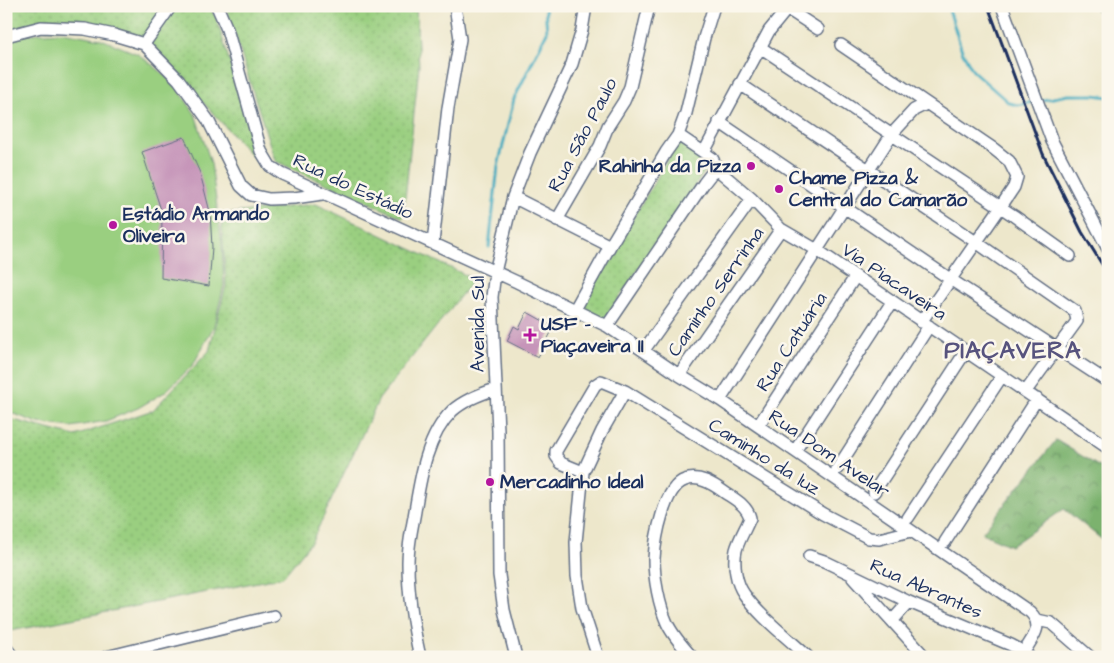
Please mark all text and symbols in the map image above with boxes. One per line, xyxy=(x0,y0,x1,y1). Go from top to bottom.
street label: Rua São Paulo xyxy=(542,73,625,197)
street label: Rua do Estádio xyxy=(288,147,418,227)
place label: Rahinha da Pizza xyxy=(599,153,741,180)
marker: Rahinha da Pizza xyxy=(745,160,757,172)
place label: Chame Pizza & Central do Camarão xyxy=(789,165,967,214)
marker: Chame Pizza & Central do Camarão xyxy=(773,183,785,195)
place label: Estádio Armando Oliveira xyxy=(123,201,269,250)
marker: Estádio Armando Oliveira xyxy=(107,219,119,231)
street label: Caminho Serrinha xyxy=(661,221,771,362)
street label: Via Piacaveira xyxy=(836,237,952,327)
street label: Avenida Sul xyxy=(465,276,492,372)
street label: Rua Catuária xyxy=(750,287,834,397)
place label: USF - Piaçaveira II xyxy=(541,311,644,360)
marker: USF - Piaçaveira II xyxy=(523,328,537,342)
district label: PIAÇAVERA xyxy=(944,334,1082,368)
street label: Rua Dom Avelar xyxy=(763,403,896,505)
street label: Caminho da luz xyxy=(703,412,826,502)
place label: Mercadinho Ideal xyxy=(500,469,644,496)
marker: Mercadinho Ideal xyxy=(484,476,496,488)
street label: Rua Abrantes xyxy=(865,552,987,626)

